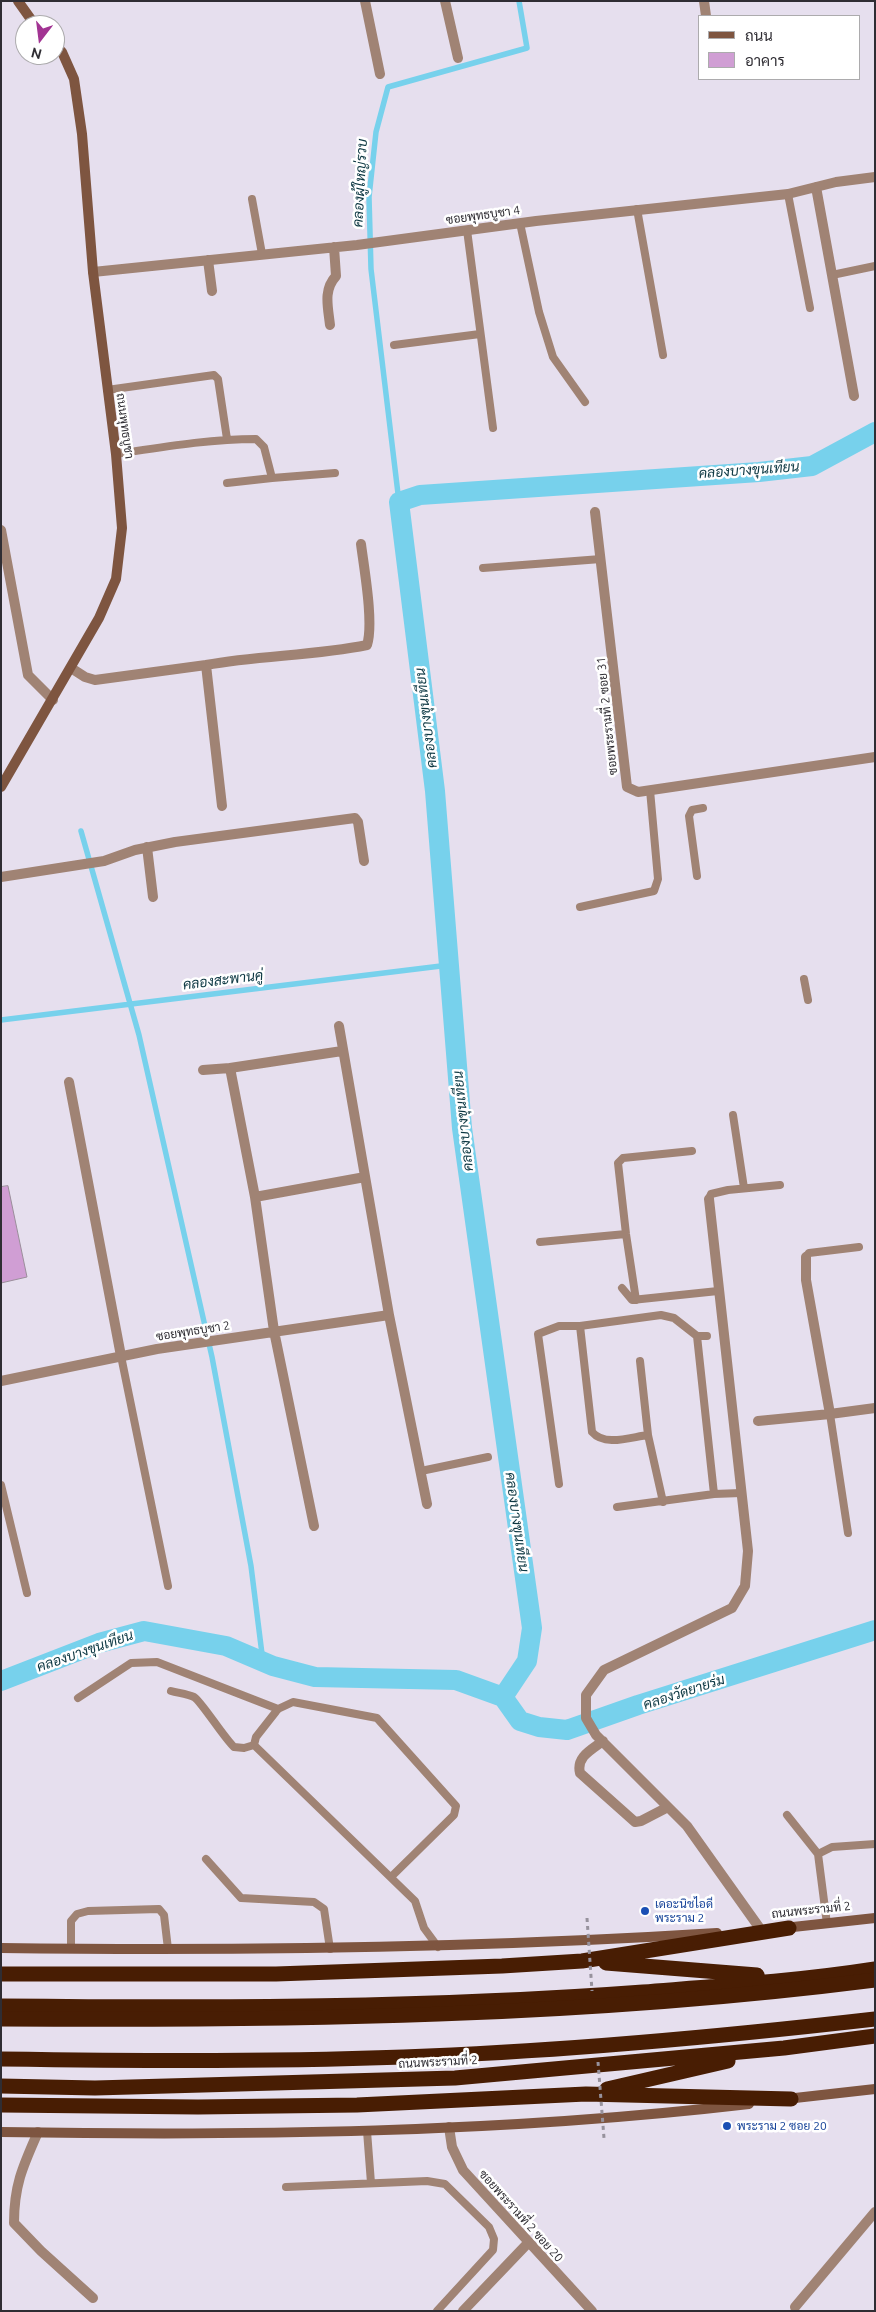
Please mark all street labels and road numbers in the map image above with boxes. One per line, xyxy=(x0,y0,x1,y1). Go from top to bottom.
street label: ซอยพุทธบูชา 4 xyxy=(445,203,521,227)
street label: ถนนพุทธบูชา xyxy=(113,392,137,460)
street label: ซอยพระรามที่ 2 ซอย 31 xyxy=(594,656,620,776)
street label: ซอยพุทธบูชา 2 xyxy=(155,1318,231,1344)
street label: ถนนพระรามที่ 2 xyxy=(771,1899,851,1921)
street label: ถนนพระรามที่ 2 xyxy=(398,2053,478,2071)
street label: ซอยพระรามที่ 2 ซอย 20 xyxy=(476,2167,566,2265)

